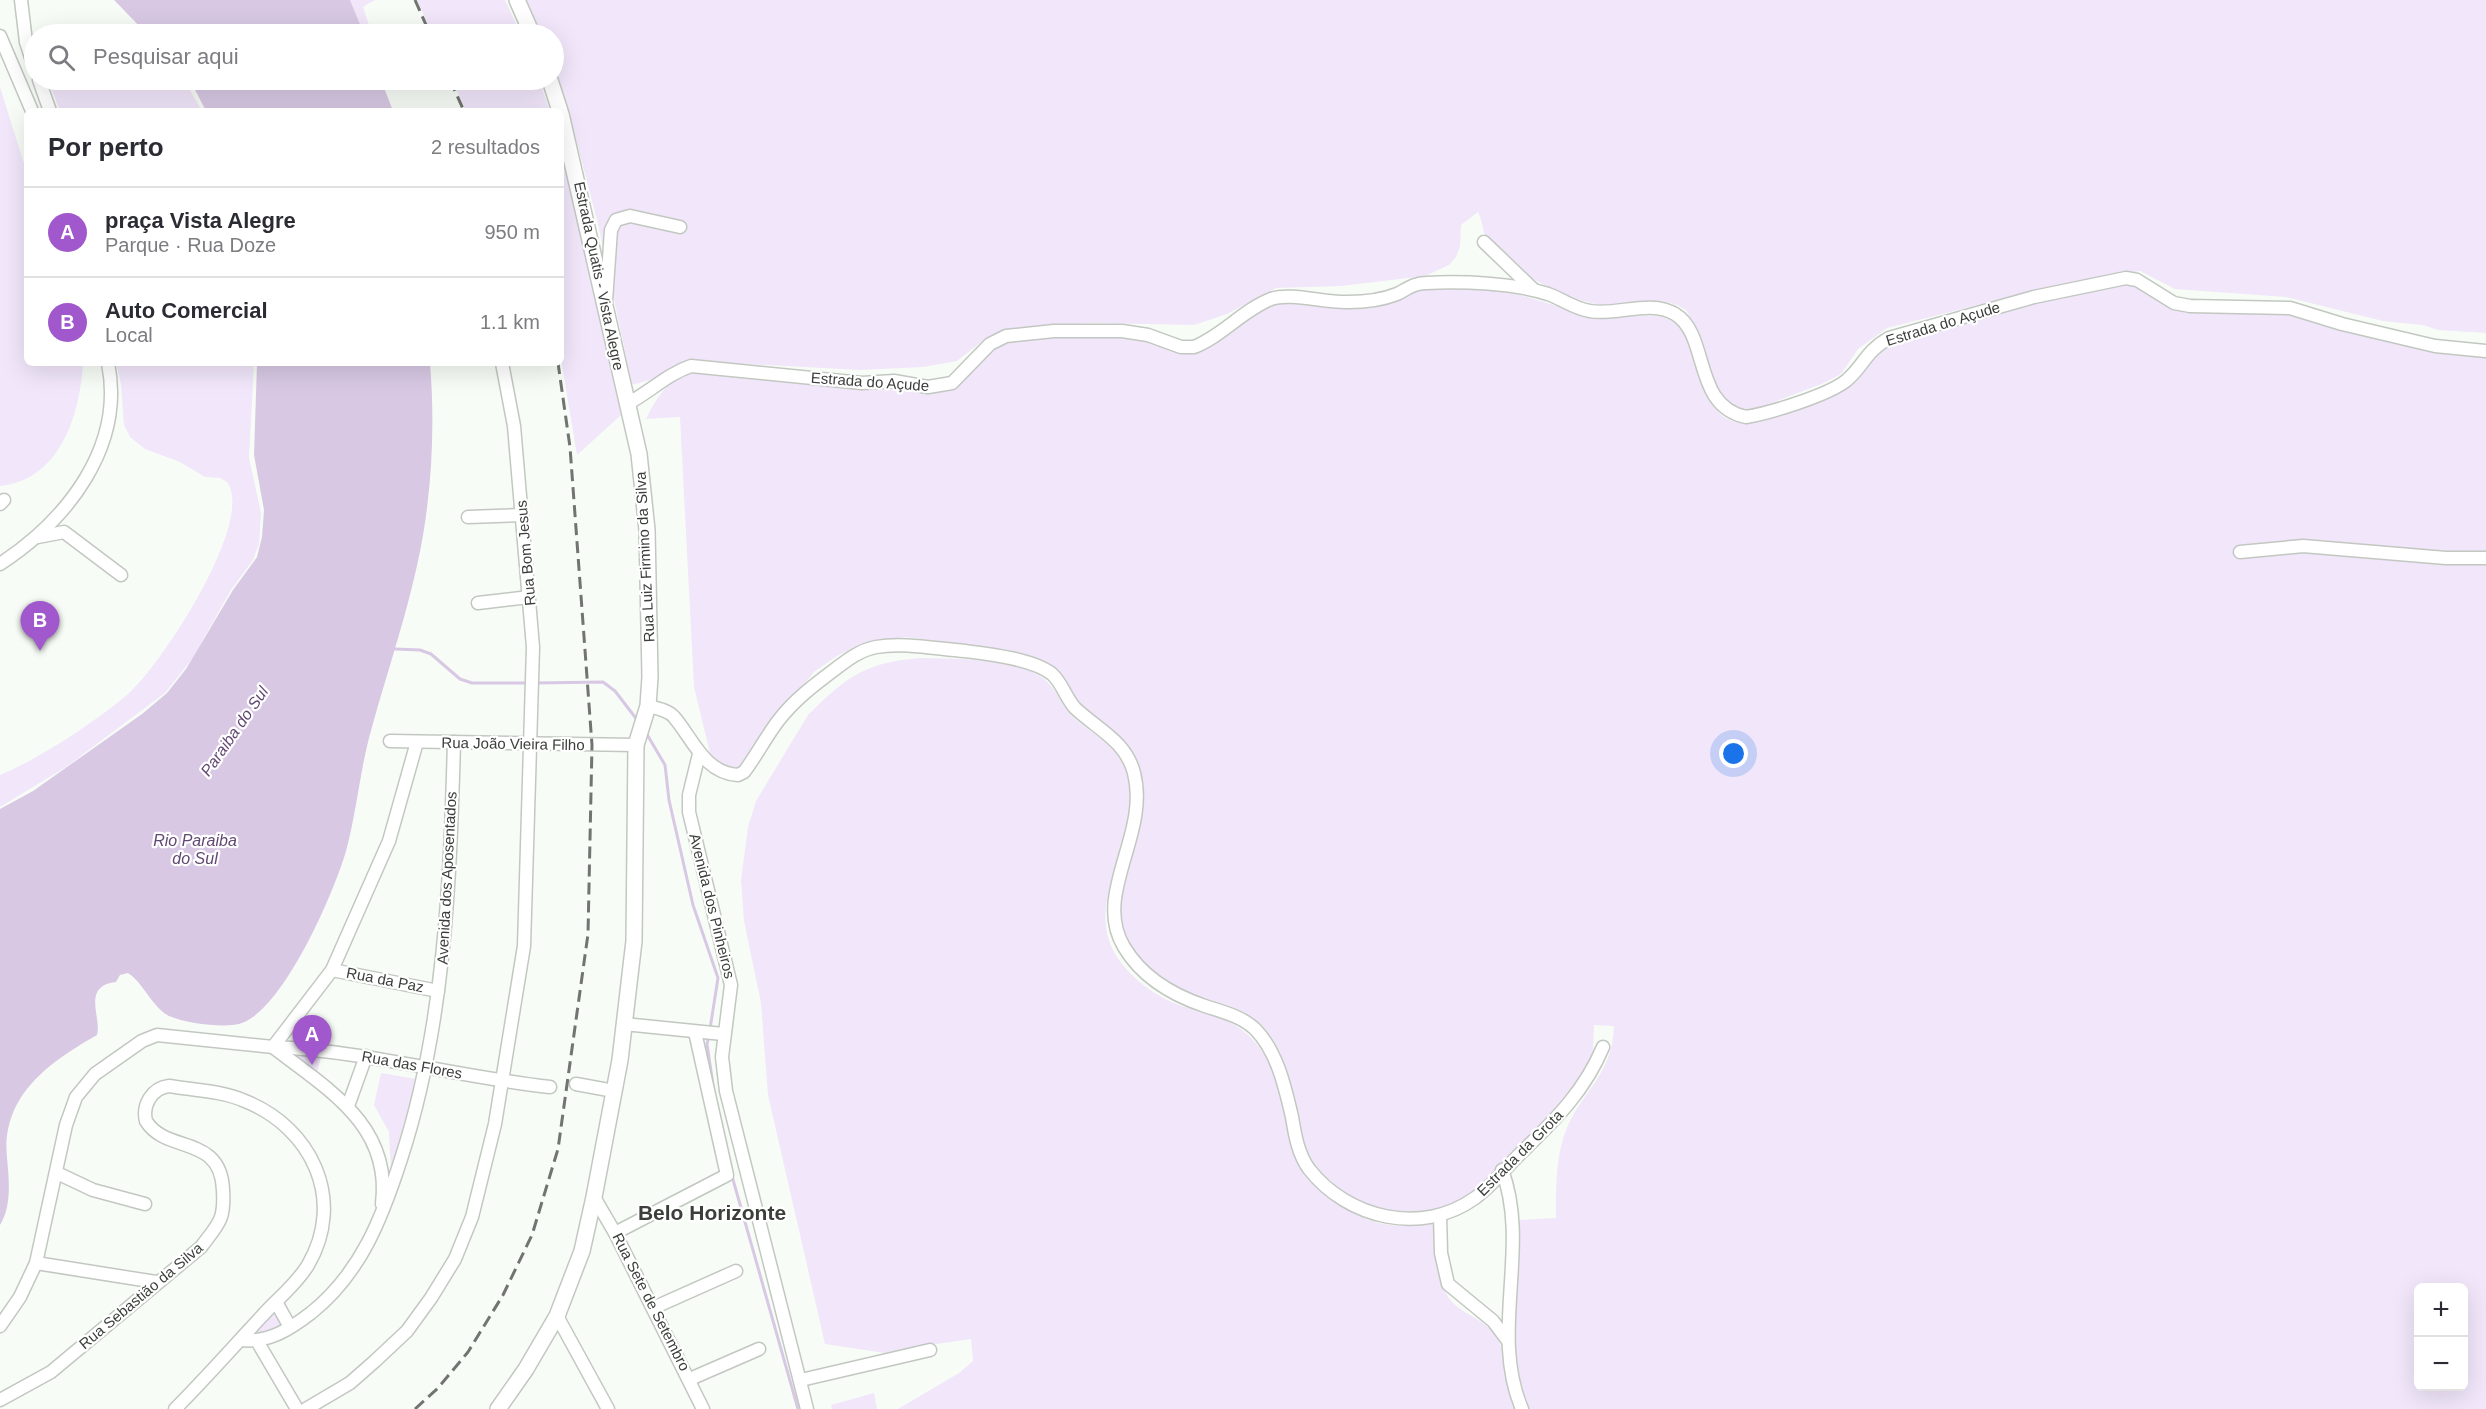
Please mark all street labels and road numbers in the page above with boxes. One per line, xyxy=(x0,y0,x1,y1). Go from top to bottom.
street label: Estrada Quatis - Vista Alegre xyxy=(571,180,628,372)
street label: Estrada do Açude xyxy=(1884,298,2002,349)
street label: Estrada do Açude xyxy=(810,369,930,394)
street label: Rua Luiz Firmino da Silva xyxy=(632,471,657,643)
street label: Rua Bom Jesus xyxy=(512,500,539,607)
street label: Rua João Vieira Filho xyxy=(441,734,585,753)
street label: Avenida dos Aposentados xyxy=(433,791,460,965)
street label: Avenida dos Pinheiros xyxy=(686,832,739,980)
street label: Rua da Paz xyxy=(345,964,425,995)
street label: Rua das Flores xyxy=(361,1047,464,1082)
street label: Estrada da Grota xyxy=(1473,1106,1567,1199)
street label: Rua Sete de Setembro xyxy=(609,1230,694,1374)
street label: Rua Sebastião da Silva xyxy=(75,1239,206,1352)

